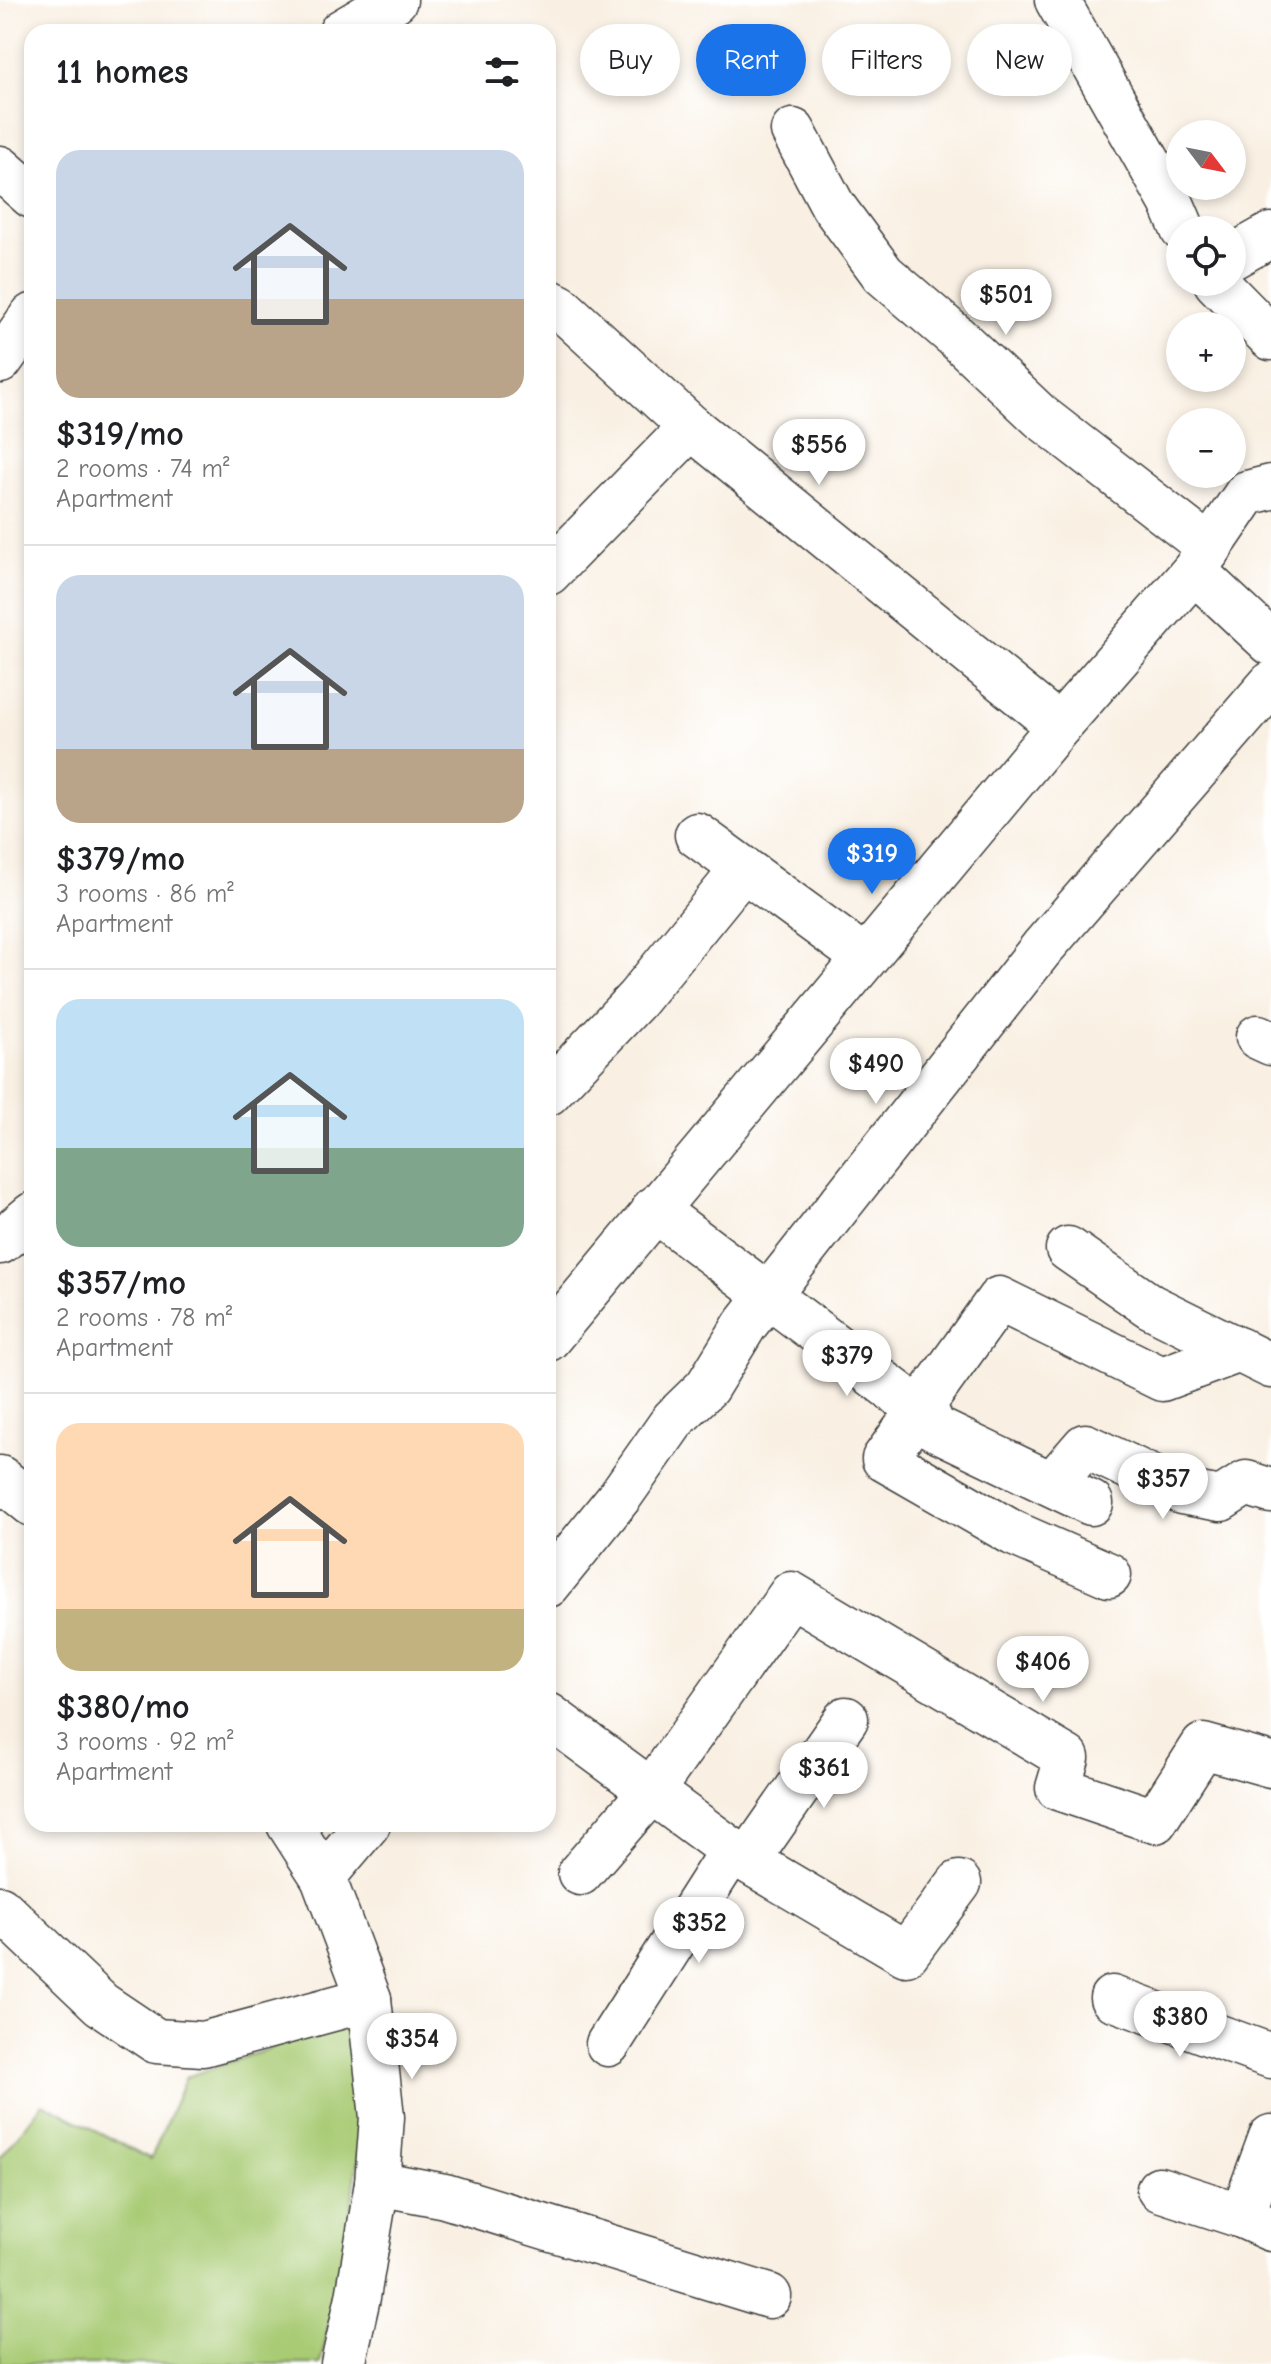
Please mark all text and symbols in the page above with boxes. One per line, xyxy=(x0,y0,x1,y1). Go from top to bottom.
chip: Buy xyxy=(580,24,680,96)
chip: Rent xyxy=(696,24,806,96)
chip: Filters xyxy=(822,24,951,96)
chip: New xyxy=(967,24,1072,96)
icon: filters xyxy=(480,50,524,94)
text: 11 homes xyxy=(56,52,189,92)
north arrow xyxy=(1166,120,1246,200)
map controls xyxy=(1166,120,1246,488)
icon: home xyxy=(218,202,362,346)
button: locate xyxy=(1166,216,1246,296)
pin: $501 xyxy=(959,269,1053,337)
text: $501 xyxy=(979,280,1033,310)
button: + xyxy=(1166,312,1246,392)
button: − xyxy=(1166,408,1246,488)
text: $319/mo xyxy=(56,414,184,454)
pin: $556 xyxy=(772,419,866,487)
text: $556 xyxy=(791,430,847,460)
text: 2 rooms · 74 m² xyxy=(56,454,229,484)
text: Apartment xyxy=(56,484,172,514)
icon: home xyxy=(218,627,362,771)
pin: $319 xyxy=(825,828,919,896)
text: $379/mo xyxy=(56,839,185,879)
text: $319 xyxy=(846,839,898,869)
text: 3 rooms · 86 m² xyxy=(56,879,234,909)
text: Apartment xyxy=(56,909,172,939)
pin: $490 xyxy=(829,1038,923,1106)
text: $490 xyxy=(848,1049,904,1079)
icon: home xyxy=(218,1051,362,1195)
text: $357/mo xyxy=(56,1263,186,1303)
text: 2 rooms · 78 m² xyxy=(56,1303,232,1333)
pin: $379 xyxy=(800,1330,894,1398)
text: Apartment xyxy=(56,1333,172,1363)
text: $379 xyxy=(820,1341,874,1371)
pin: $357 xyxy=(1116,1453,1210,1521)
text: $357 xyxy=(1136,1464,1190,1494)
icon: home xyxy=(218,1475,362,1619)
pin: $406 xyxy=(996,1636,1090,1704)
text: $406 xyxy=(1015,1647,1071,1677)
text: $380/mo xyxy=(56,1687,190,1727)
text: 3 rooms · 92 m² xyxy=(56,1727,234,1757)
pin: $361 xyxy=(777,1742,871,1810)
text: $361 xyxy=(798,1753,850,1783)
text: Apartment xyxy=(56,1757,172,1787)
pin: $352 xyxy=(652,1897,746,1965)
text: $352 xyxy=(671,1908,727,1938)
pin: $380 xyxy=(1133,1991,1227,2059)
text: $380 xyxy=(1152,2002,1208,2032)
pin: $354 xyxy=(365,2013,459,2081)
text: $354 xyxy=(385,2024,439,2054)

